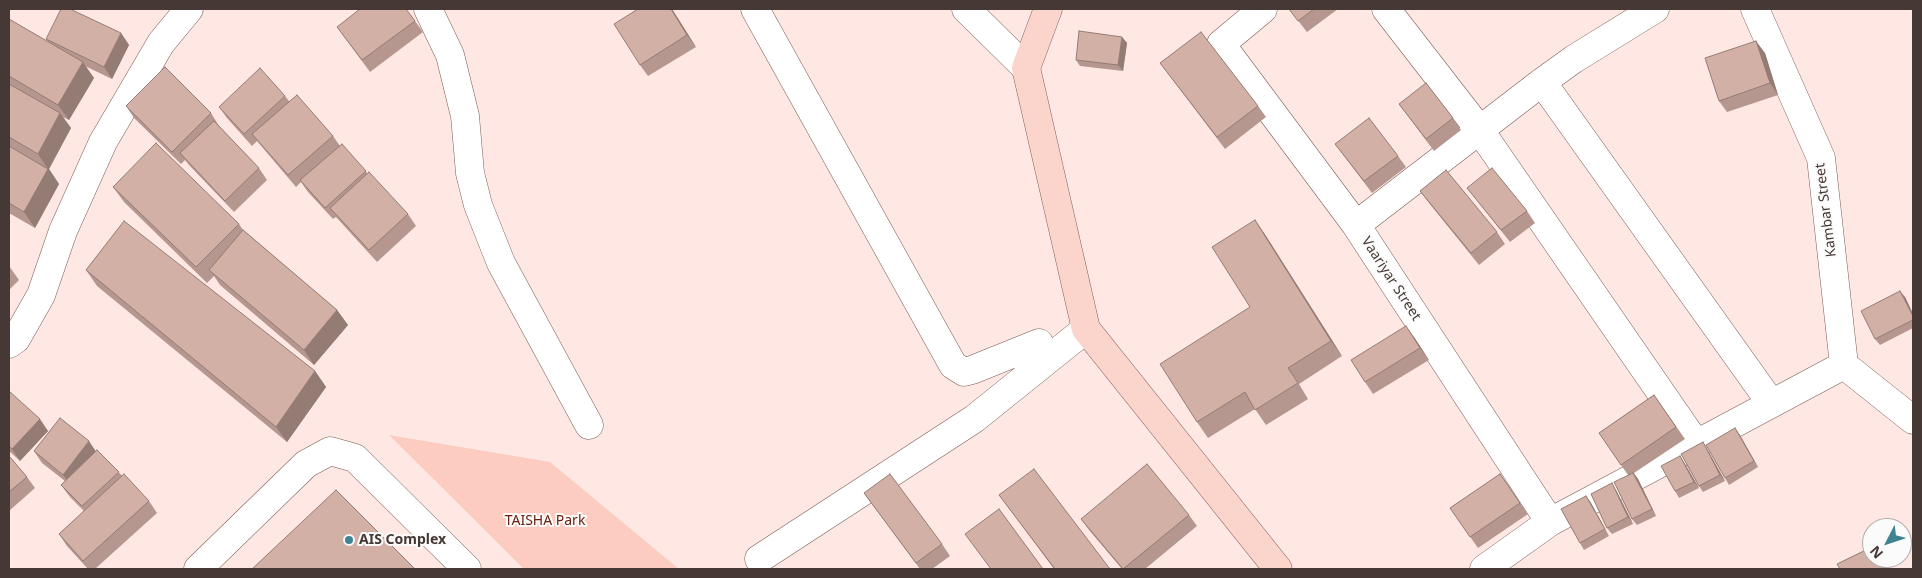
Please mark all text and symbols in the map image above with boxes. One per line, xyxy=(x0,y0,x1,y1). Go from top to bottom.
street label: Kambar Street xyxy=(1812,162,1840,258)
street label: Vaariyar Street xyxy=(1358,234,1424,324)
park label: TAISHA Park xyxy=(505,513,585,529)
north arrow xyxy=(1862,518,1912,568)
place label: AIS Complex xyxy=(359,532,446,548)
marker: AIS Complex xyxy=(343,534,355,546)
text: N xyxy=(1865,542,1887,563)

